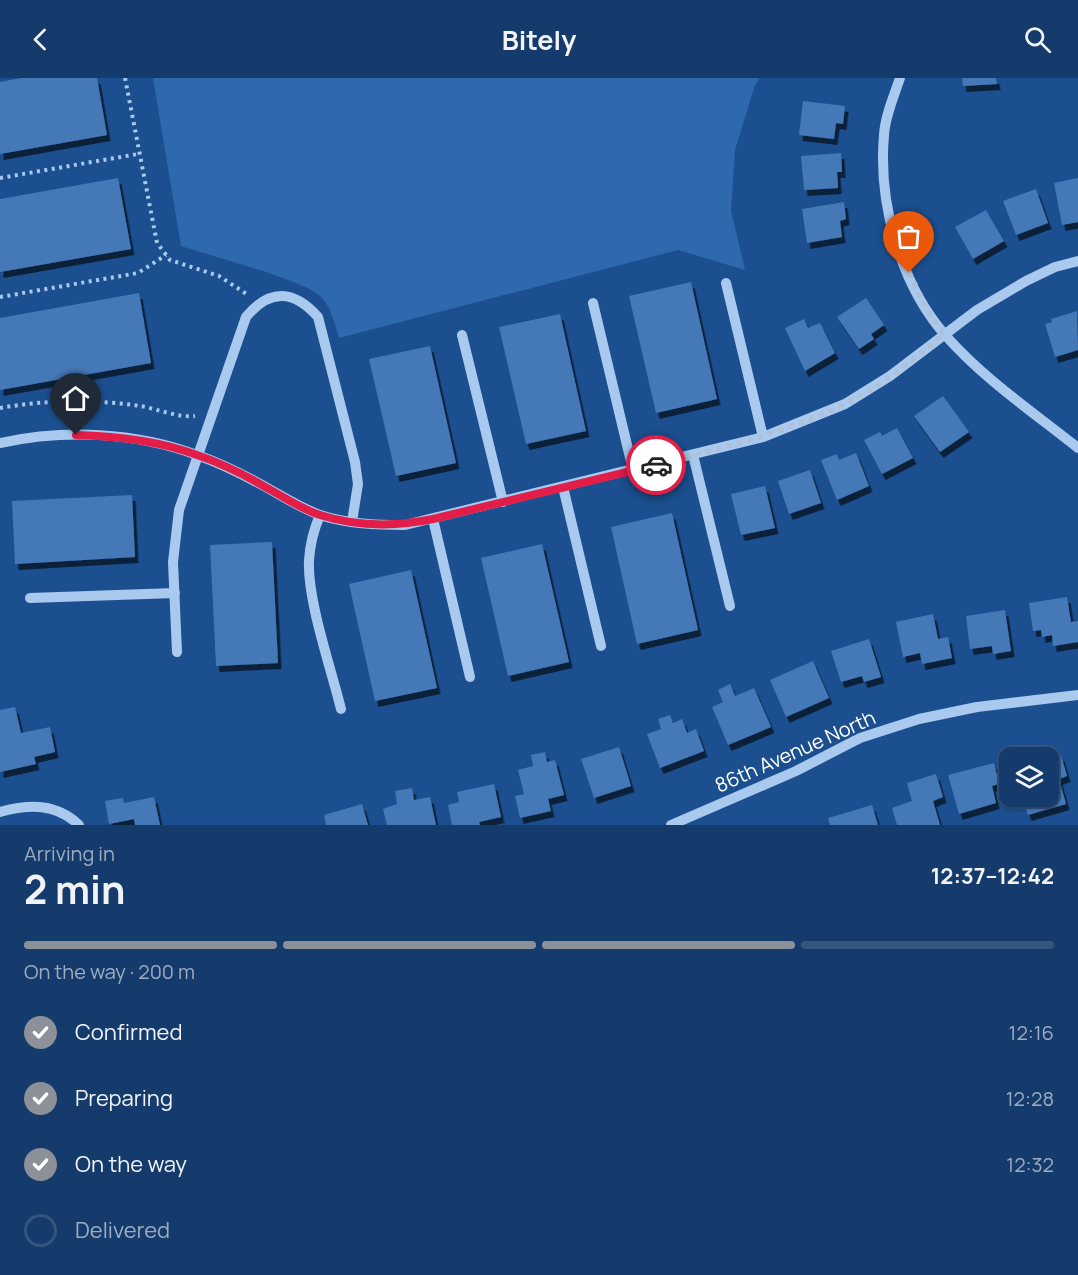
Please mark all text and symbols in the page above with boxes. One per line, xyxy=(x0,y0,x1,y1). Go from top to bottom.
text: Bitely xyxy=(502,21,576,58)
icon: back xyxy=(24,23,57,56)
icon: search xyxy=(1021,23,1054,56)
pin xyxy=(883,211,934,273)
icon: bag xyxy=(892,220,925,253)
pin xyxy=(50,373,101,435)
icon: home xyxy=(59,382,92,415)
courier xyxy=(626,435,686,495)
icon: car xyxy=(640,449,673,482)
street label: 86th Avenue North xyxy=(710,703,880,799)
map controls xyxy=(999,747,1059,807)
button: layers xyxy=(999,747,1059,807)
text: Arriving in xyxy=(24,840,115,867)
text: 12:37–12:42 xyxy=(931,861,1054,891)
text: 2 min xyxy=(24,862,125,916)
text: On the way · 200 m xyxy=(24,958,195,985)
icon: check xyxy=(24,1016,57,1049)
text: Confirmed xyxy=(75,1017,183,1047)
text: 12:16 xyxy=(1009,1019,1054,1046)
icon: check xyxy=(24,1082,57,1115)
text: Preparing xyxy=(75,1083,173,1113)
text: 12:28 xyxy=(1006,1085,1054,1112)
icon: check xyxy=(24,1148,57,1181)
text: On the way xyxy=(75,1149,187,1179)
text: 12:32 xyxy=(1006,1151,1054,1178)
text: Delivered xyxy=(75,1215,170,1245)

